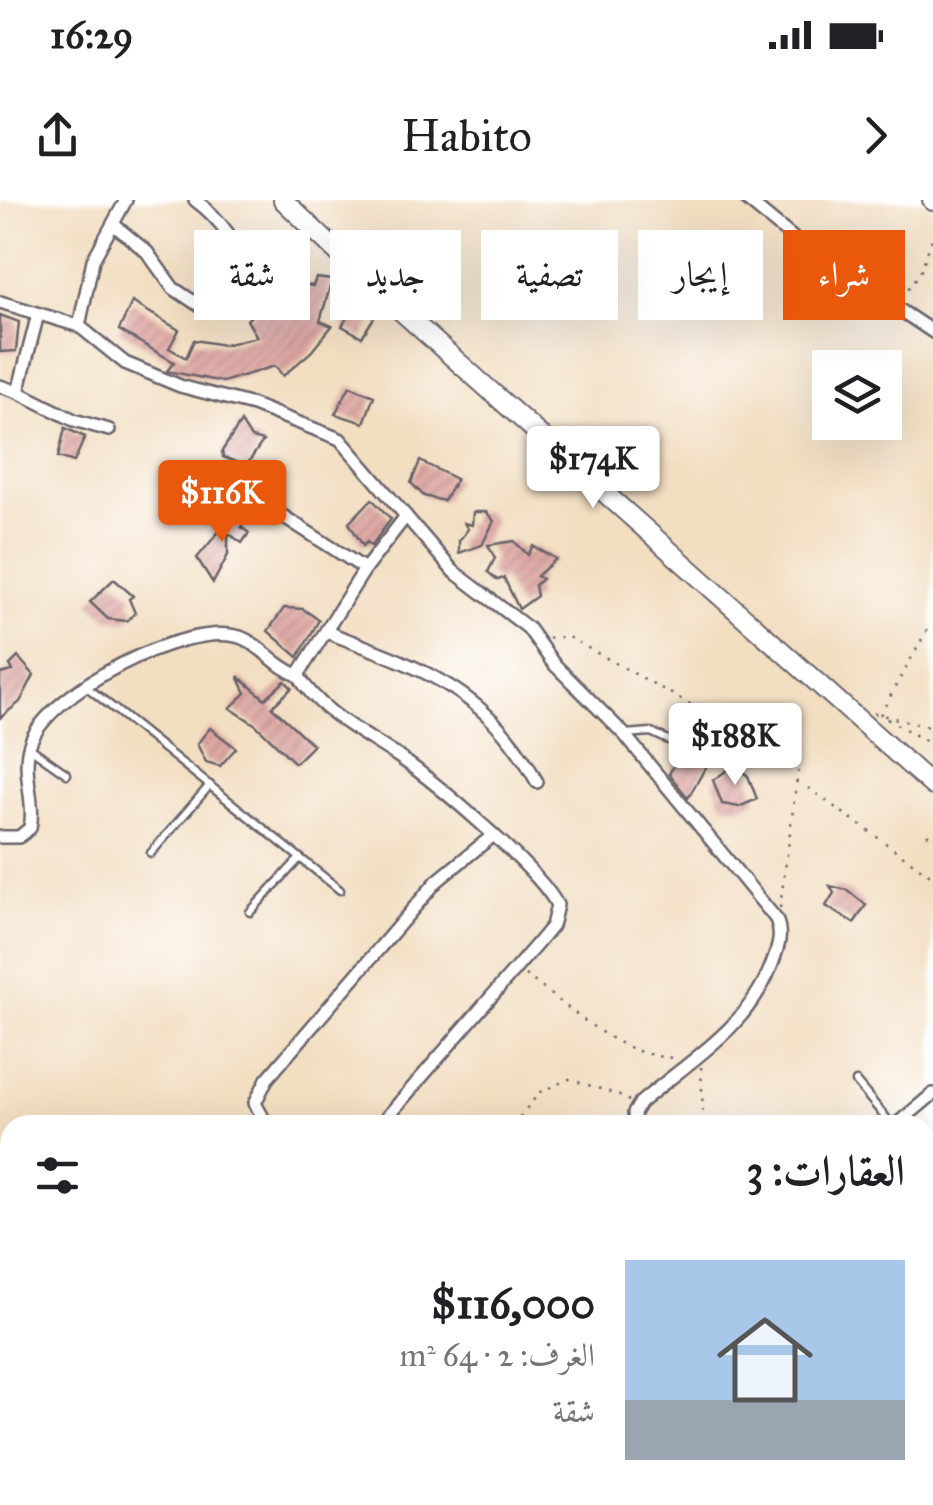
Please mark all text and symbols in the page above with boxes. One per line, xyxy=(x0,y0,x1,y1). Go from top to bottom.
text: 16:29 xyxy=(50,12,133,58)
icon: share xyxy=(30,108,85,163)
text: Habito xyxy=(401,108,532,163)
icon: forward xyxy=(848,108,903,163)
chip: شقة xyxy=(194,230,310,320)
chip: جديد xyxy=(330,230,461,320)
chip: تصفية xyxy=(481,230,618,320)
chip: إيجار xyxy=(638,230,763,320)
chip: شراء xyxy=(783,230,905,320)
map controls xyxy=(812,350,902,440)
button: layers xyxy=(812,350,902,440)
pin: $174K xyxy=(523,426,663,511)
text: $174K xyxy=(549,439,637,478)
pin: $116K xyxy=(152,460,292,545)
text: $116K xyxy=(180,473,264,512)
pin: $188K xyxy=(665,703,805,788)
text: $188K xyxy=(691,716,779,755)
text: العقارات: 3 xyxy=(746,1145,905,1197)
icon: filters xyxy=(30,1148,85,1203)
text: $116,000 xyxy=(431,1278,595,1330)
icon: home xyxy=(705,1300,825,1420)
text: الغرف: 2 · 64 m² xyxy=(399,1336,595,1375)
text: شقة xyxy=(553,1392,595,1431)

